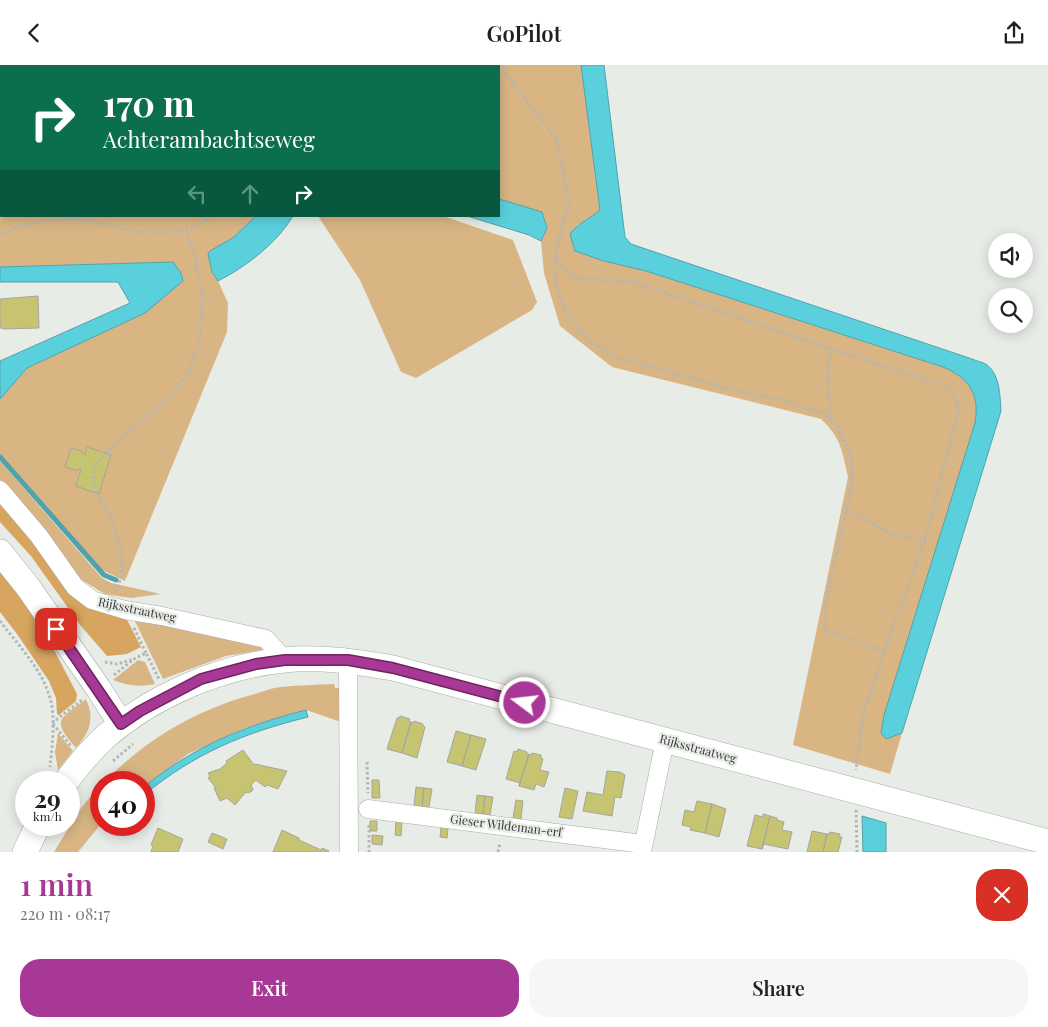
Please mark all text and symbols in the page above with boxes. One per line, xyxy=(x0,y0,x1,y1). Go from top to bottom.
text: GoPilot xyxy=(487,18,561,48)
icon: back xyxy=(20,19,48,47)
icon: share xyxy=(1000,19,1028,47)
text: 170 m xyxy=(103,79,195,126)
icon: right xyxy=(20,85,85,150)
text: Achterambachtseweg xyxy=(103,124,315,154)
icon: left xyxy=(183,180,211,208)
icon: ahead xyxy=(236,180,264,208)
icon: right xyxy=(289,180,317,208)
map controls xyxy=(988,233,1033,333)
button: sound xyxy=(988,233,1033,278)
button: search xyxy=(988,288,1033,333)
street label: Rijksstraatweg xyxy=(97,593,178,625)
pin xyxy=(35,608,77,650)
icon: arrive xyxy=(42,615,70,643)
position arrow xyxy=(498,676,550,728)
street label: Rijksstraatweg xyxy=(658,730,739,766)
speed limit sign: 40 xyxy=(90,771,155,836)
text: 29 xyxy=(34,781,61,814)
text: km/h xyxy=(33,808,62,824)
street label: Gieser Wildeman-erf xyxy=(449,810,564,840)
text: 1 min xyxy=(20,864,93,904)
button: close xyxy=(976,869,1028,921)
text: 220 m · 08:17 xyxy=(20,903,110,924)
button: Exit xyxy=(20,959,519,1017)
button: Share xyxy=(529,959,1028,1017)

